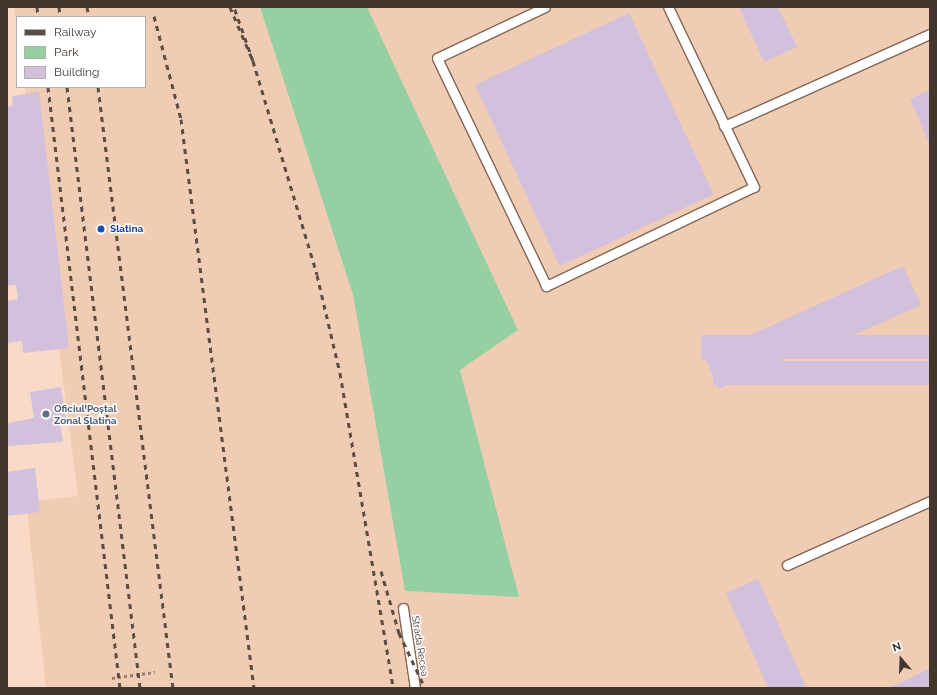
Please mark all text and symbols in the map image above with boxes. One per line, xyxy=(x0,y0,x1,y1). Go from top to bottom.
legend xyxy=(16,16,146,88)
text: Railway xyxy=(54,25,96,39)
text: Park xyxy=(54,45,79,59)
text: Building xyxy=(54,65,100,79)
marker: Slatina xyxy=(95,223,107,235)
place label: Slatina xyxy=(110,223,143,235)
place label: Oficiul Poștal Zonal Slatina xyxy=(54,402,117,426)
marker: Oficiul Poștal Zonal Slatina xyxy=(41,409,51,419)
street label: Strada Recea xyxy=(409,615,431,677)
north arrow xyxy=(881,639,921,679)
text: N xyxy=(891,640,903,655)

